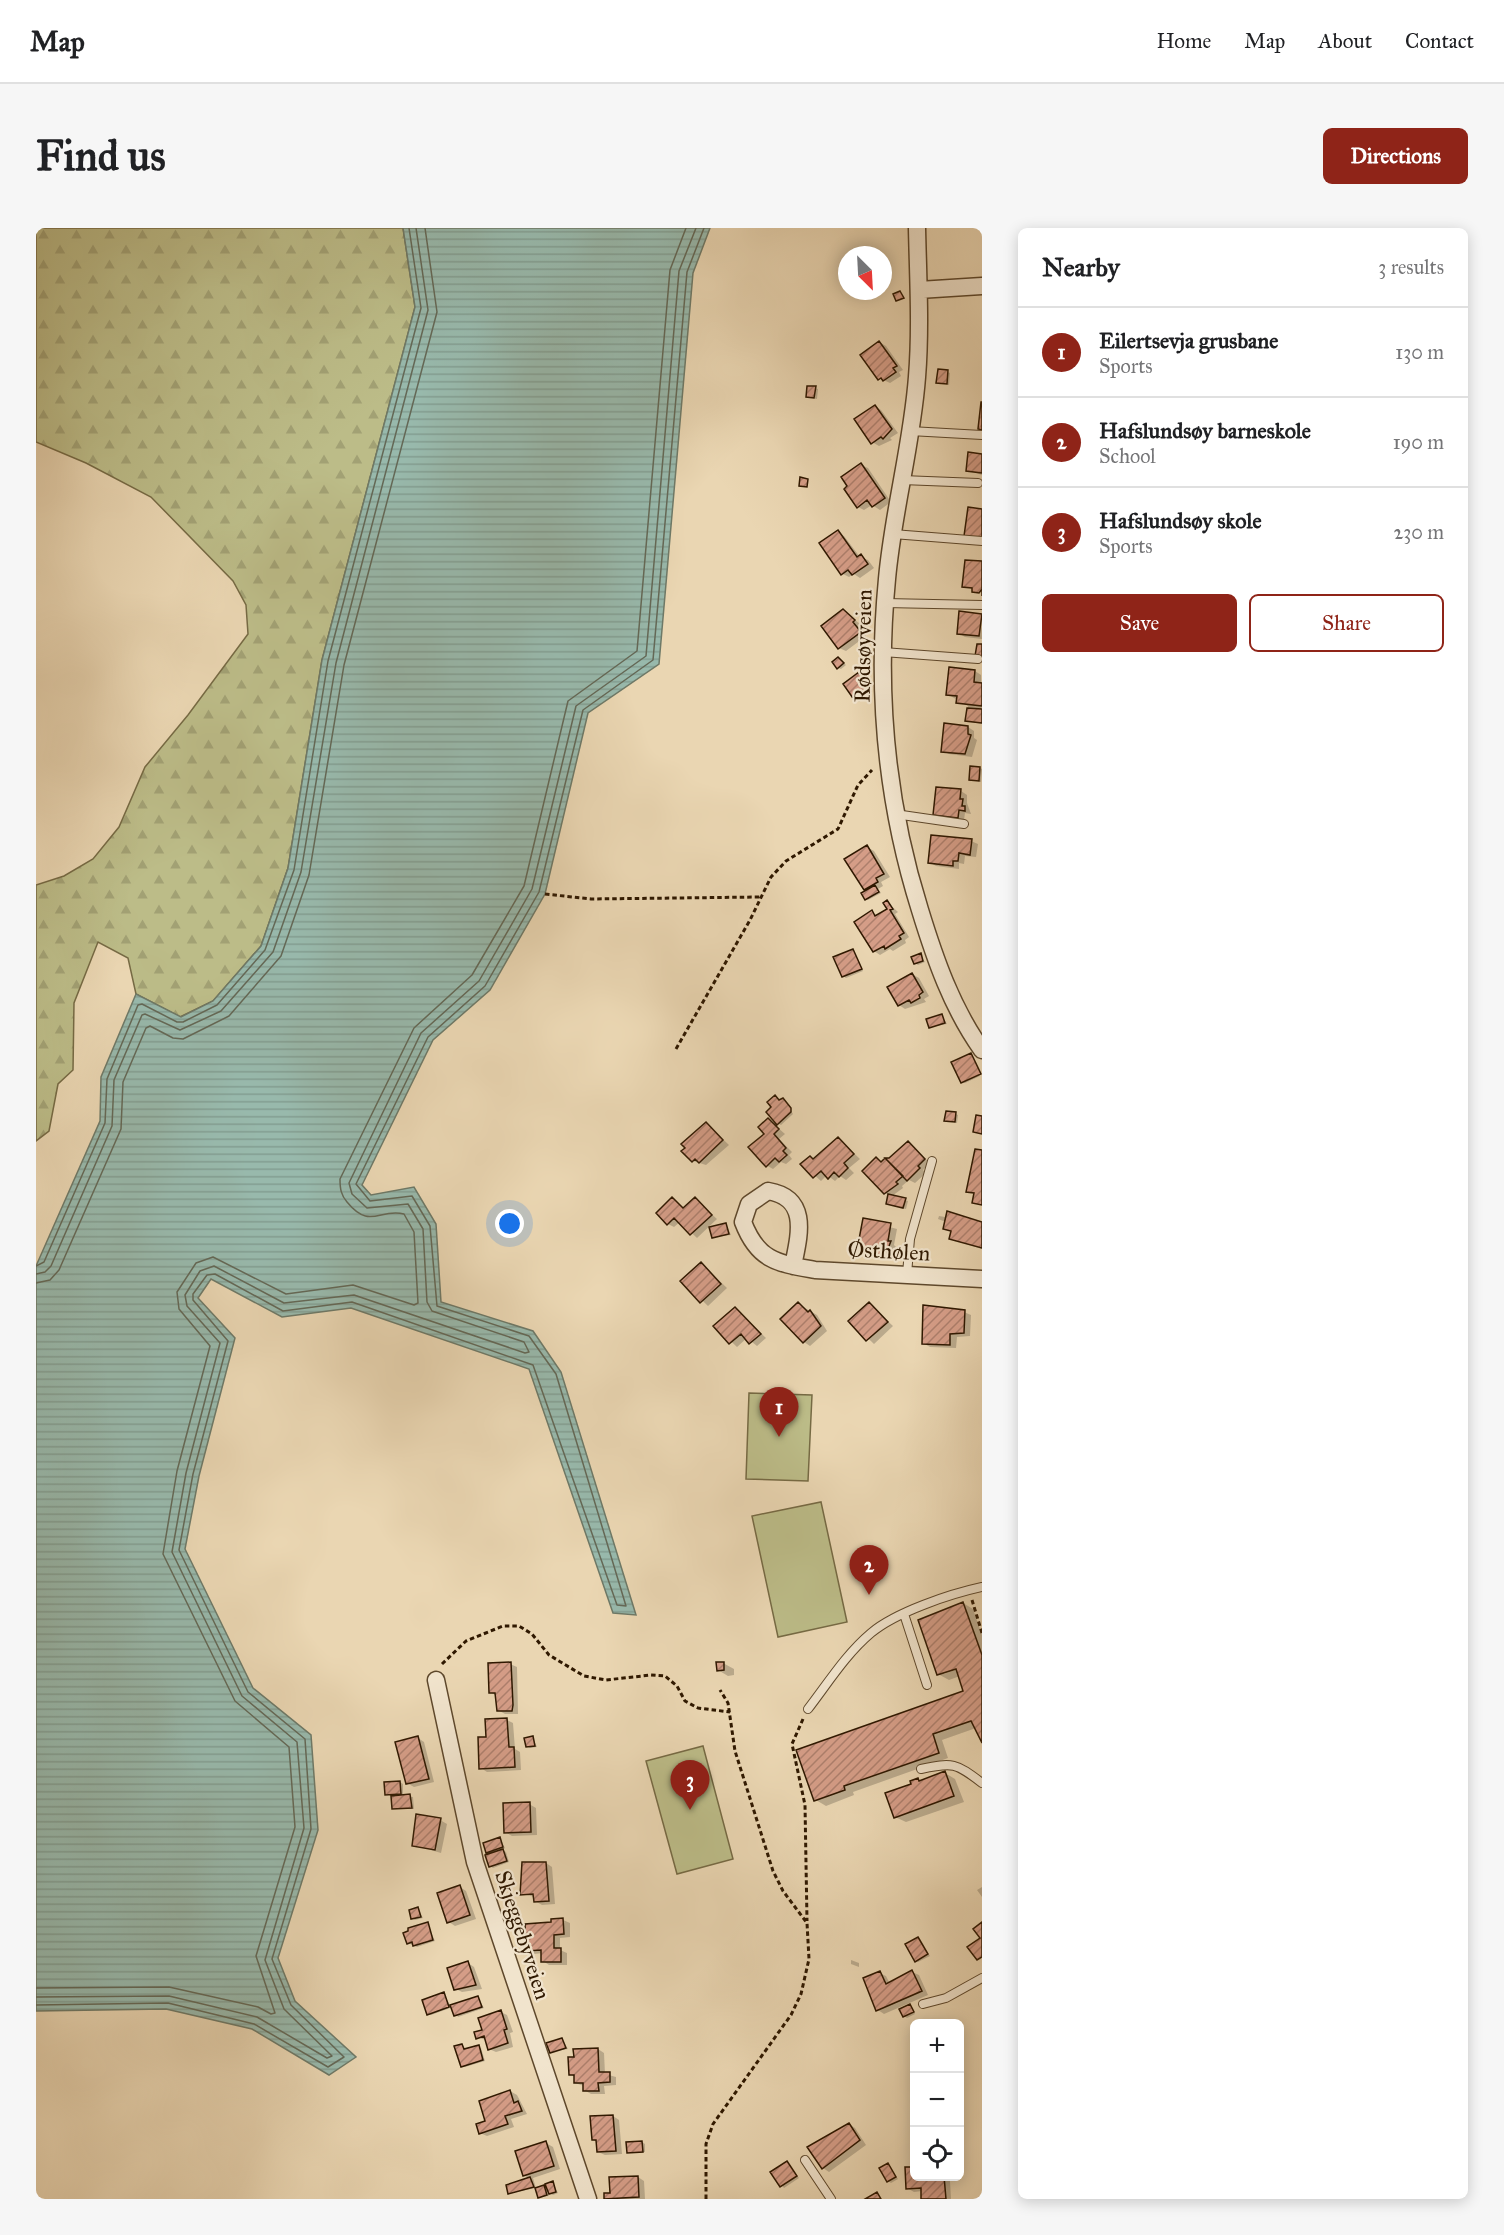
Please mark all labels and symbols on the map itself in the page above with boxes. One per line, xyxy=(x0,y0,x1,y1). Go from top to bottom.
north arrow xyxy=(838,246,892,300)
street label: Rødsøyveien xyxy=(849,589,877,703)
your location xyxy=(495,1209,524,1238)
street label: Østhølen xyxy=(847,1235,931,1267)
pin: 1 xyxy=(760,1388,798,1437)
pin: 2 xyxy=(850,1546,888,1595)
pin: 3 xyxy=(670,1760,710,1810)
street label: Skjeggebyveien xyxy=(489,1867,557,2003)

